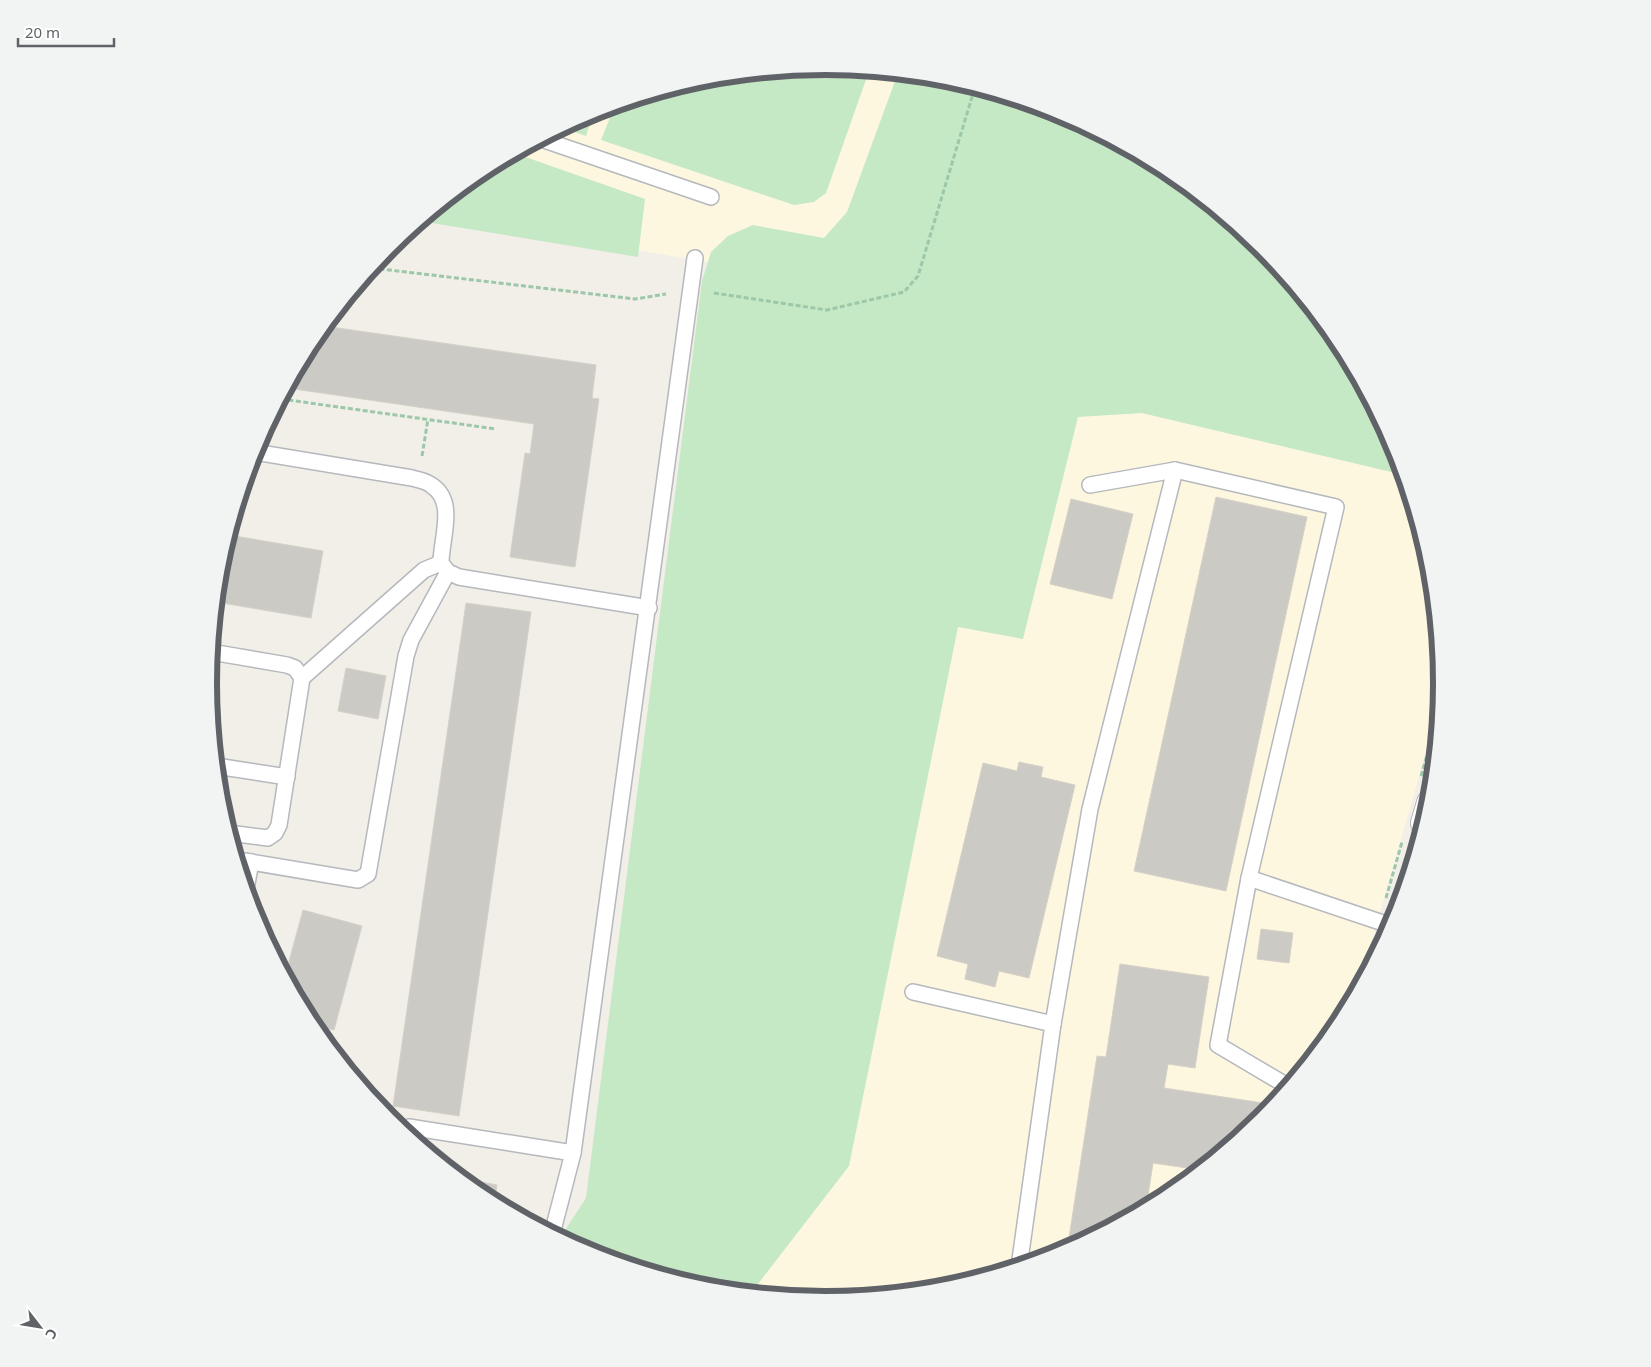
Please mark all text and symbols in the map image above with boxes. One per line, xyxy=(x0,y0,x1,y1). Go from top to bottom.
scale bar xyxy=(18,15,114,47)
text: 20 m xyxy=(25,22,60,42)
north arrow xyxy=(15,1302,65,1352)
text: С xyxy=(41,1325,62,1343)

